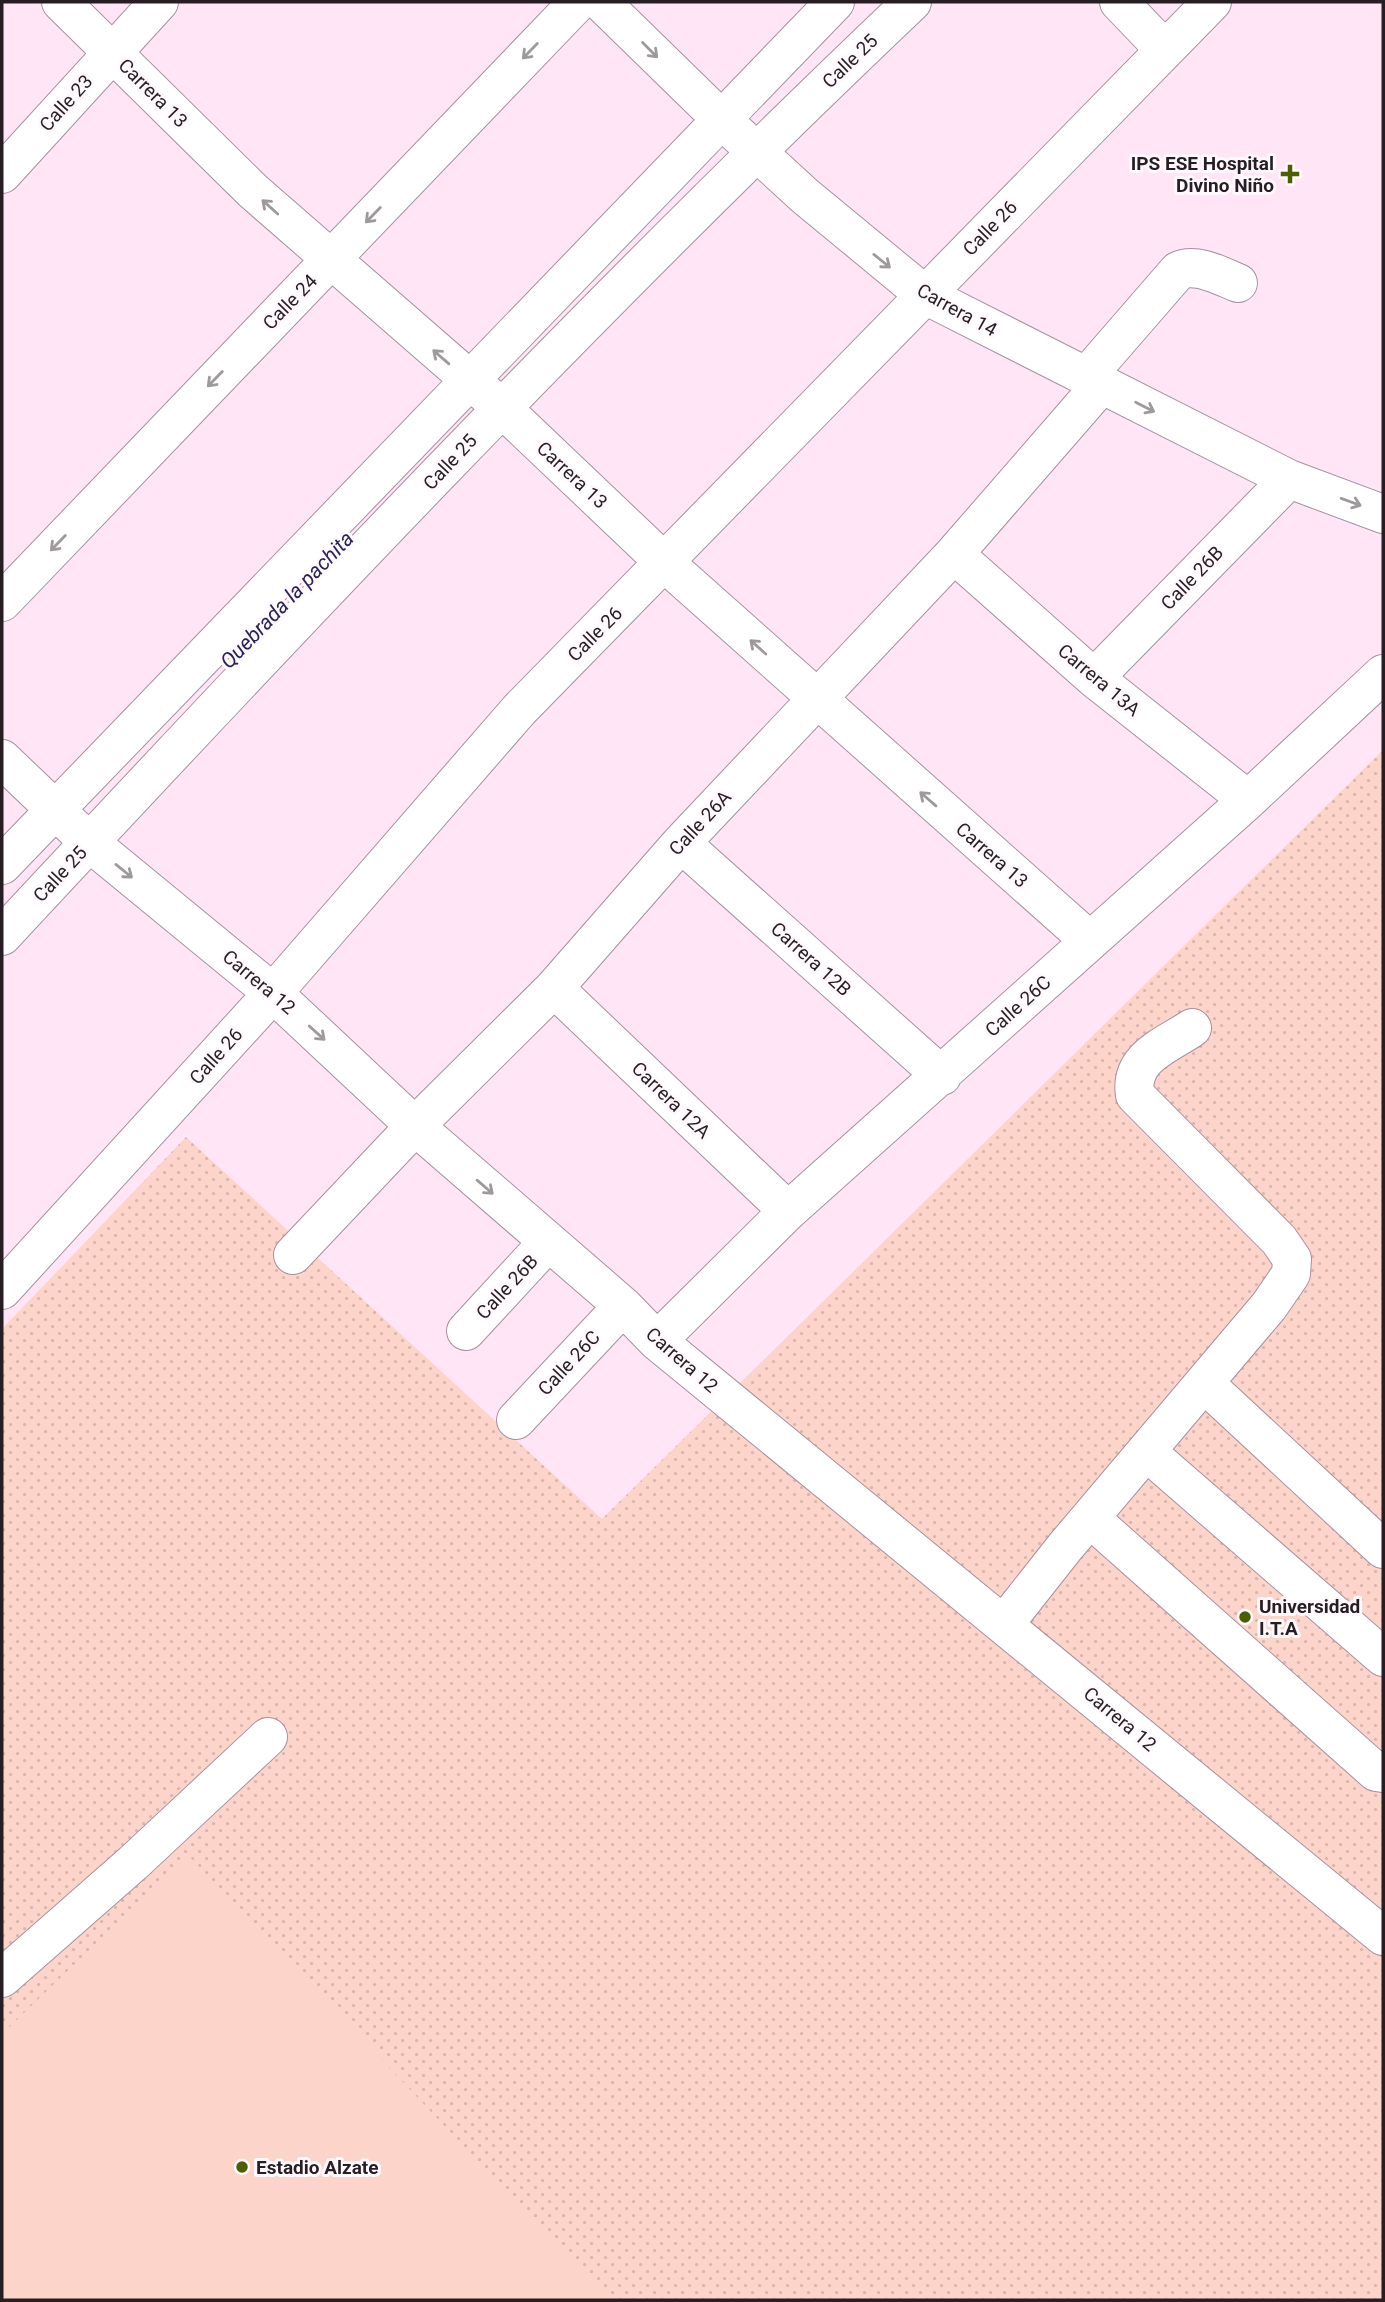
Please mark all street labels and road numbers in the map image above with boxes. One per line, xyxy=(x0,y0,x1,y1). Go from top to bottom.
street label: Calle 25 xyxy=(818,29,882,93)
street label: Carrera 13 xyxy=(114,54,192,132)
street label: Calle 23 xyxy=(35,70,97,136)
street label: Calle 26 xyxy=(958,196,1022,260)
street label: Calle 24 xyxy=(258,269,322,334)
street label: Carrera 14 xyxy=(913,279,1001,342)
street label: Calle 25 xyxy=(418,429,482,495)
street label: Carrera 13 xyxy=(532,437,612,513)
street label: Calle 26B xyxy=(1156,541,1228,615)
street label: Calle 26 xyxy=(563,602,627,666)
street label: Carrera 13A xyxy=(1053,639,1145,721)
street label: Calle 26A xyxy=(664,785,736,860)
street label: Carrera 13 xyxy=(951,817,1033,893)
street label: Calle 25 xyxy=(28,841,92,907)
street label: Carrera 12B xyxy=(766,917,856,1001)
street label: Carrera 12 xyxy=(218,945,300,1019)
street label: Calle 26C xyxy=(980,971,1056,1041)
street label: Calle 26 xyxy=(185,1023,247,1089)
street label: Carrera 12A xyxy=(627,1057,716,1144)
street label: Calle 26B xyxy=(471,1250,543,1324)
street label: Carrera 12 xyxy=(641,1322,723,1398)
street label: Calle 26C xyxy=(533,1326,605,1400)
street label: Carrera 12 xyxy=(1079,1682,1161,1756)

